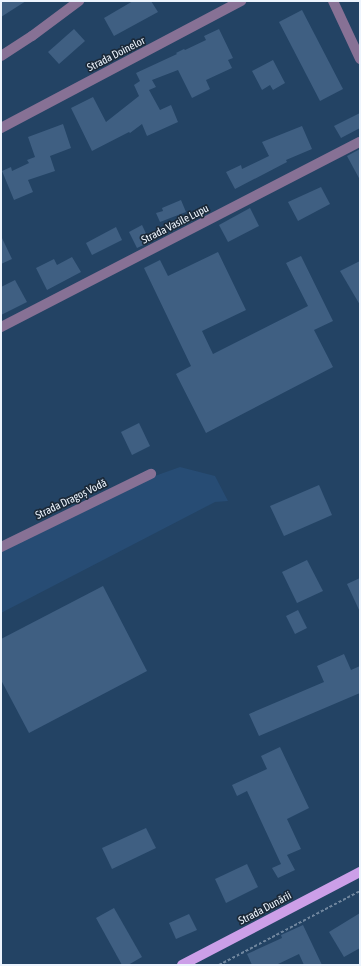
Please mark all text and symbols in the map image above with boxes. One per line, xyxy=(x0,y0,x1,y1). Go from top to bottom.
street label: Strada Doinelor xyxy=(85,34,147,74)
street label: Strada Vasile Lupu xyxy=(139,201,211,247)
street label: Strada Dragoș Vodă xyxy=(33,476,109,522)
street label: Strada Dunării xyxy=(236,889,294,927)

